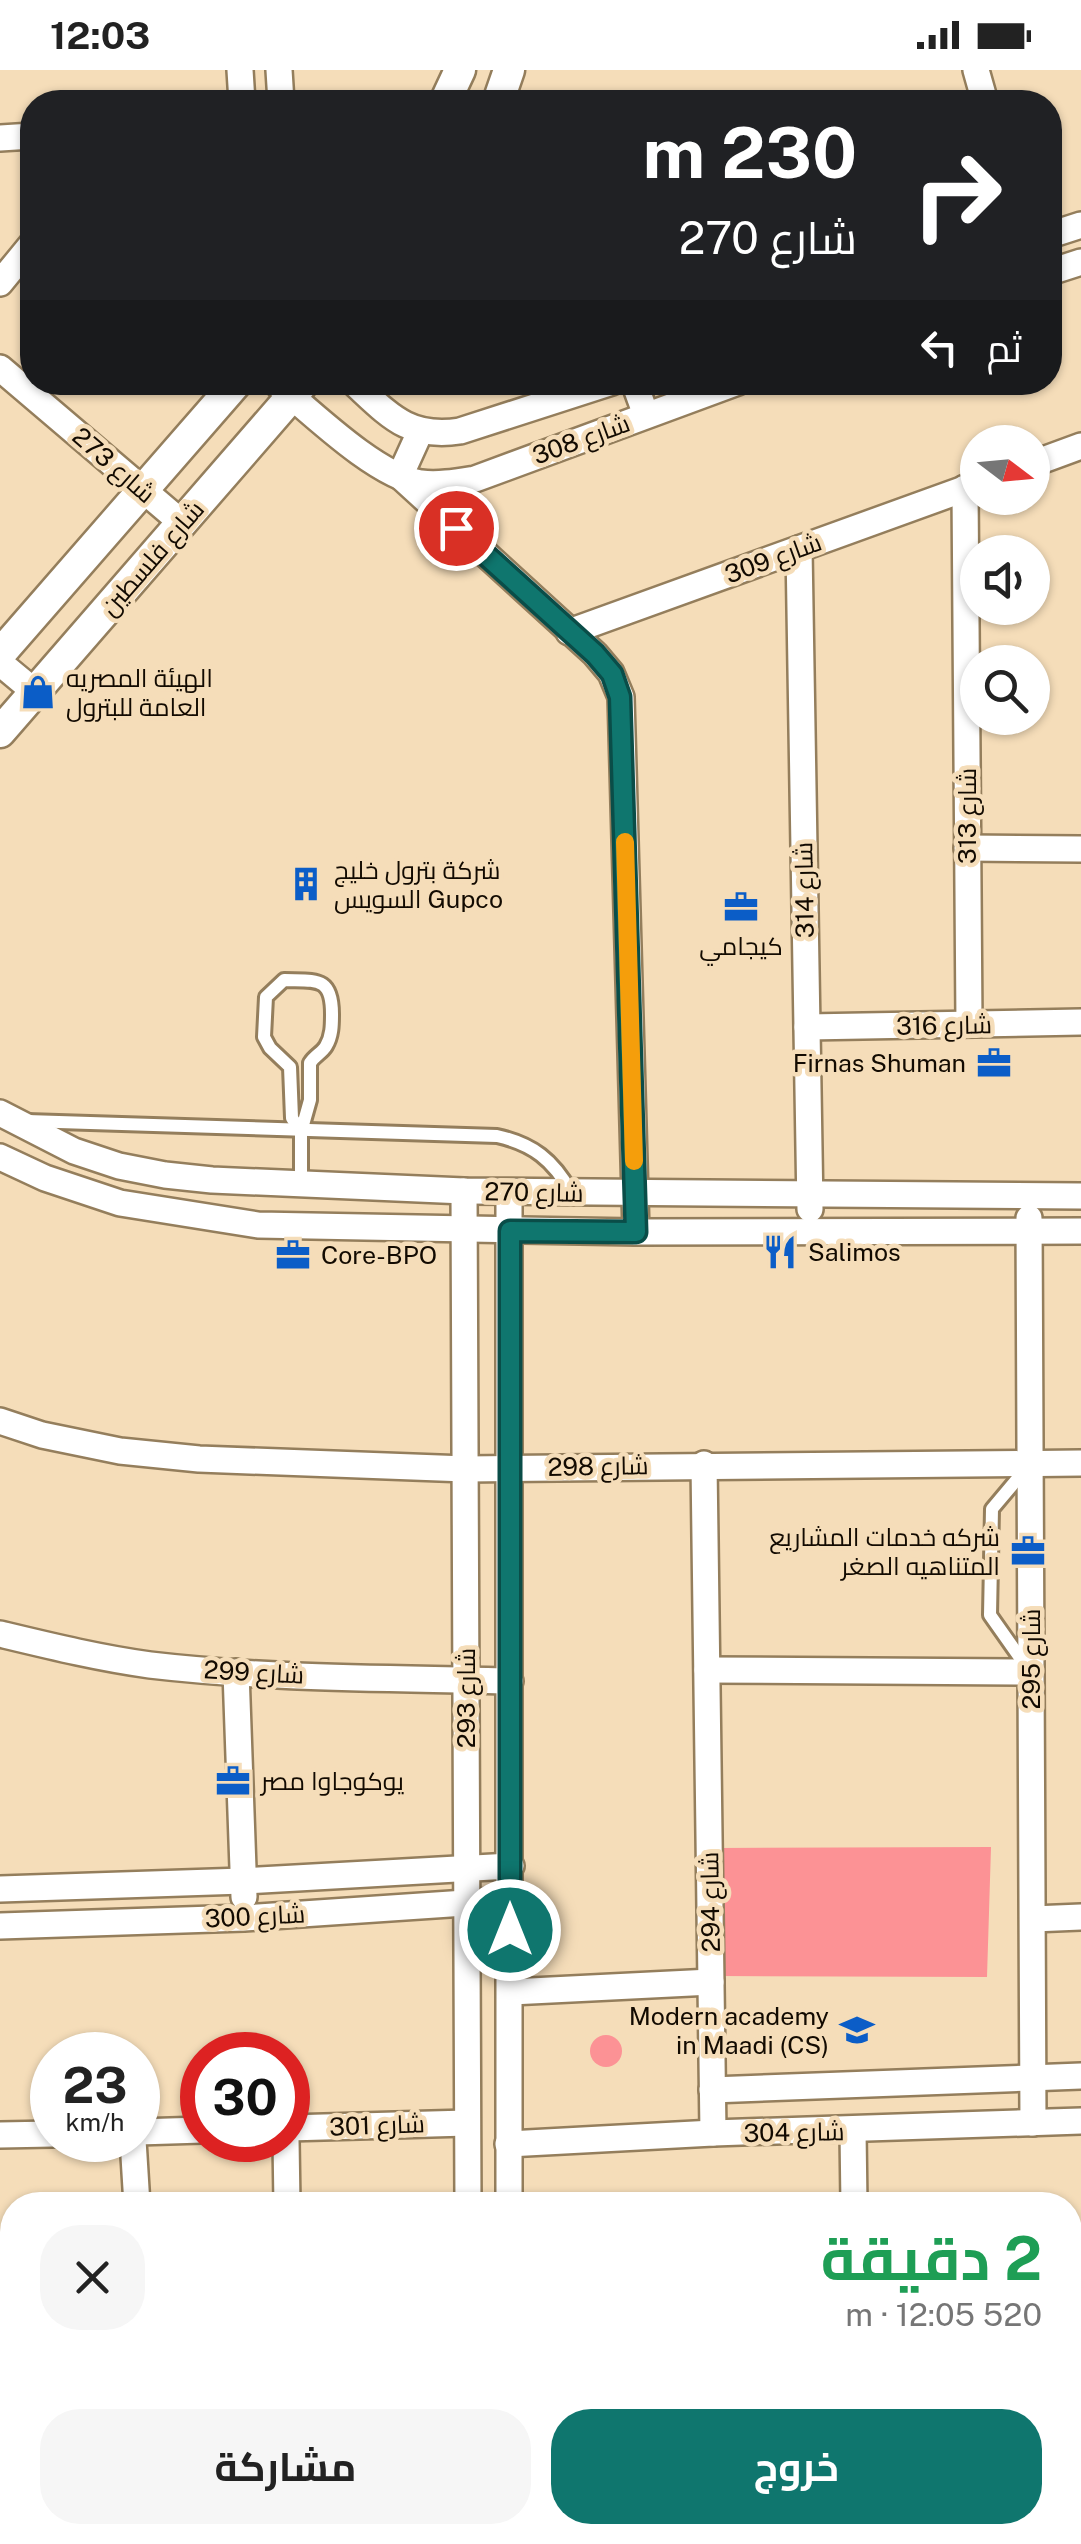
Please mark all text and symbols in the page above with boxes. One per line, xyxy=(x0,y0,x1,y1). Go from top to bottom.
text: 12:03 xyxy=(50,13,150,58)
text: 230 m xyxy=(643,111,857,194)
icon: right xyxy=(892,130,1022,260)
text: شارع 270 xyxy=(678,211,857,264)
icon: left xyxy=(912,320,967,375)
text: ثم xyxy=(987,326,1022,371)
street label: شارع 308 xyxy=(528,408,634,472)
street label: شارع 273 xyxy=(65,421,161,511)
north arrow xyxy=(960,425,1050,515)
map controls xyxy=(960,425,1050,735)
pin xyxy=(414,486,499,571)
street label: شارع فلسطين xyxy=(94,494,212,623)
icon: arrive xyxy=(429,501,484,556)
street label: شارع 309 xyxy=(720,527,826,591)
button: sound xyxy=(960,535,1050,625)
button: search xyxy=(960,645,1050,735)
place label: الهيئة المصريه العامة للبترول xyxy=(66,663,213,722)
shop icon: الهيئة المصريه العامة للبترول xyxy=(19,673,57,711)
street label: شارع 313 xyxy=(952,768,984,864)
street label: شارع 314 xyxy=(788,842,822,938)
place label: شركة بترول خليج السويس Gupco xyxy=(334,855,503,914)
building icon: شركة بترول خليج السويس Gupco xyxy=(287,865,325,903)
office icon: كيجامي xyxy=(722,888,760,926)
place label: كيجامي xyxy=(699,931,783,966)
street label: شارع 316 xyxy=(896,1009,992,1043)
office icon: Firnas Shuman xyxy=(975,1044,1013,1082)
place label: Firnas Shuman xyxy=(793,1048,966,1078)
street label: شارع 270 xyxy=(484,1176,584,1210)
restaurant icon: Salimos xyxy=(761,1233,799,1271)
office icon: Core-BPO xyxy=(274,1236,312,1274)
place label: Salimos xyxy=(808,1237,901,1267)
place label: Core-BPO xyxy=(321,1240,437,1270)
street label: شارع 298 xyxy=(547,1450,649,1484)
place label: شركه خدمات المشاريع المتناهيه الصغر xyxy=(769,1522,1000,1581)
office icon: شركه خدمات المشاريع المتناهيه الصغر xyxy=(1009,1532,1047,1570)
street label: شارع 295 xyxy=(1016,1608,1048,1710)
street label: شارع 293 xyxy=(451,1648,483,1748)
street label: شارع 299 xyxy=(203,1654,305,1692)
office icon: يوكوجاوا مصر xyxy=(214,1762,252,1800)
place label: يوكوجاوا مصر xyxy=(259,1766,404,1796)
street label: شارع 294 xyxy=(694,1851,728,1953)
position arrow xyxy=(458,1878,562,1982)
street label: شارع 300 xyxy=(204,1898,306,1936)
place label: Modern academy in Maadi (CS) xyxy=(629,2001,829,2060)
school or university icon: Modern academy in Maadi (CS) xyxy=(838,2011,876,2049)
speed limit sign: 30 xyxy=(180,2032,310,2162)
text: 23 xyxy=(62,2055,128,2114)
text: km/h xyxy=(66,2107,124,2137)
street label: شارع 301 xyxy=(329,2108,425,2144)
street label: شارع 304 xyxy=(743,2116,845,2150)
text: 2 دقيقة xyxy=(821,2223,1042,2294)
button: close xyxy=(40,2225,145,2330)
text: 520 m · 12:05 xyxy=(845,2296,1042,2333)
button: مشاركة xyxy=(40,2409,531,2524)
button: خروج xyxy=(551,2409,1042,2524)

